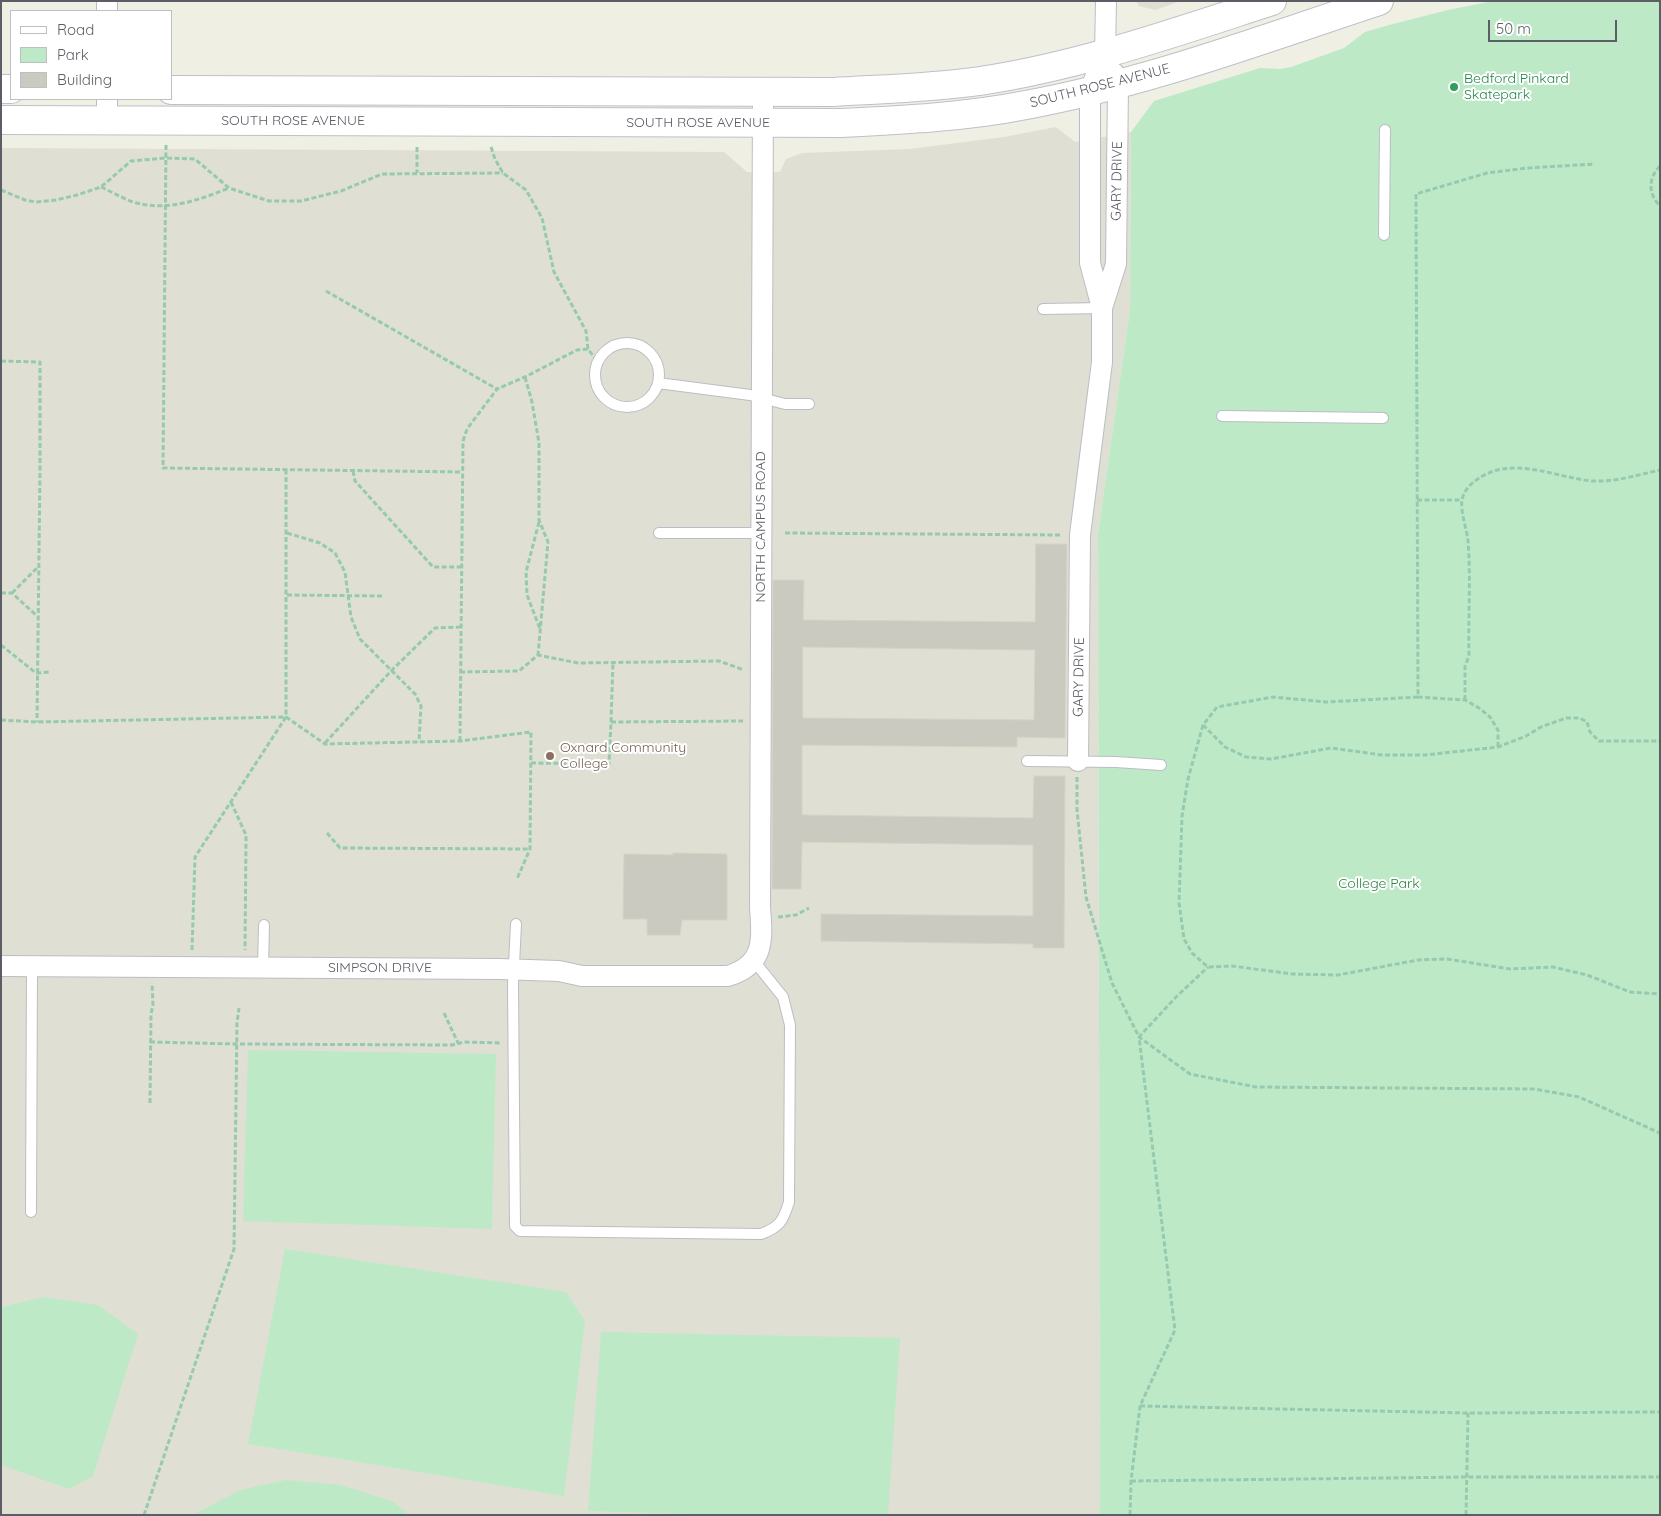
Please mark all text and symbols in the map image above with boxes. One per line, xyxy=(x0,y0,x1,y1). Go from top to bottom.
legend xyxy=(10,10,172,100)
scale bar xyxy=(1491,10,1620,42)
text: 50 m xyxy=(1496,19,1531,38)
text: Road xyxy=(57,20,94,39)
text: Park xyxy=(57,45,89,64)
street label: SOUTH ROSE AVENUE xyxy=(1028,60,1172,112)
text: Building xyxy=(57,70,112,89)
place label: Bedford Pinkard Skatepark xyxy=(1464,71,1569,104)
marker: Bedford Pinkard Skatepark xyxy=(1448,81,1460,93)
street label: SOUTH ROSE AVENUE xyxy=(221,113,365,129)
street label: SOUTH ROSE AVENUE xyxy=(626,115,770,131)
street label: GARY DRIVE xyxy=(1108,141,1126,221)
street label: NORTH CAMPUS ROAD xyxy=(753,451,769,603)
street label: GARY DRIVE xyxy=(1070,637,1088,717)
place label: Oxnard Community College xyxy=(560,740,686,772)
marker: Oxnard Community College xyxy=(544,750,556,762)
park label: College Park xyxy=(1338,876,1420,892)
street label: SIMPSON DRIVE xyxy=(328,960,432,976)

